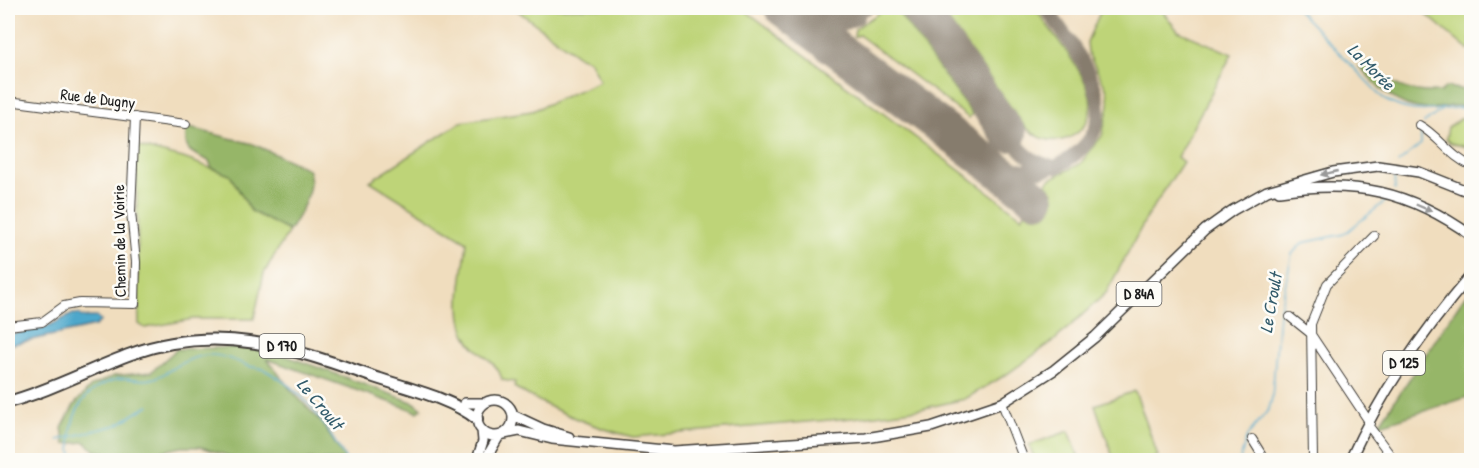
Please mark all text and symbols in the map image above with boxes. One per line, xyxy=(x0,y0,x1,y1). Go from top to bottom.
water label: La Morée xyxy=(1342,38,1401,96)
street label: Rue de Dugny xyxy=(59,83,137,114)
one-way arrow xyxy=(1320,169,1338,179)
street label: Chemin de la Voirie xyxy=(107,184,131,298)
one-way arrow xyxy=(1415,203,1433,213)
water label: Le Croult xyxy=(1253,268,1289,335)
road number: D 84A xyxy=(1116,282,1162,306)
road number: D 170 xyxy=(260,334,304,358)
road number: D 125 xyxy=(1383,351,1425,375)
water label: Le Croult xyxy=(291,373,351,437)

